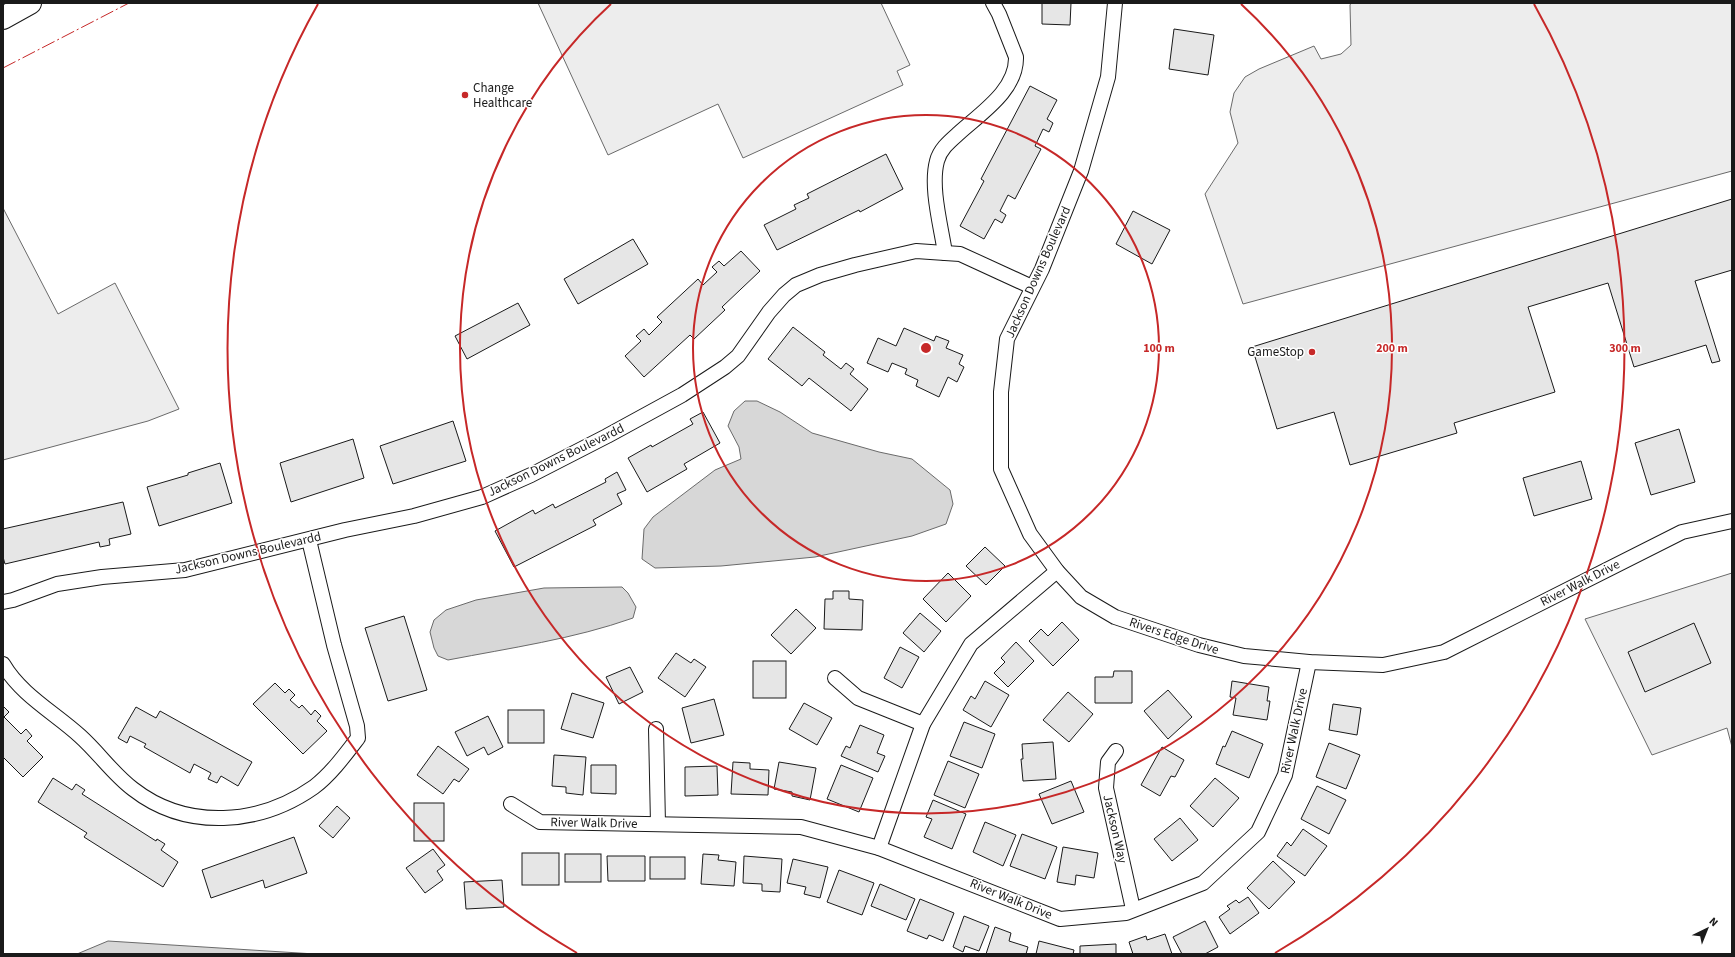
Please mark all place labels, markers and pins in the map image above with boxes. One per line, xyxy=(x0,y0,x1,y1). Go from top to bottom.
place label: Change Healthcare xyxy=(473,79,532,112)
marker: Change Healthcare xyxy=(460,90,470,100)
centre of rings xyxy=(919,341,933,355)
place label: GameStop xyxy=(1247,343,1304,361)
marker: GameStop xyxy=(1307,347,1317,357)

